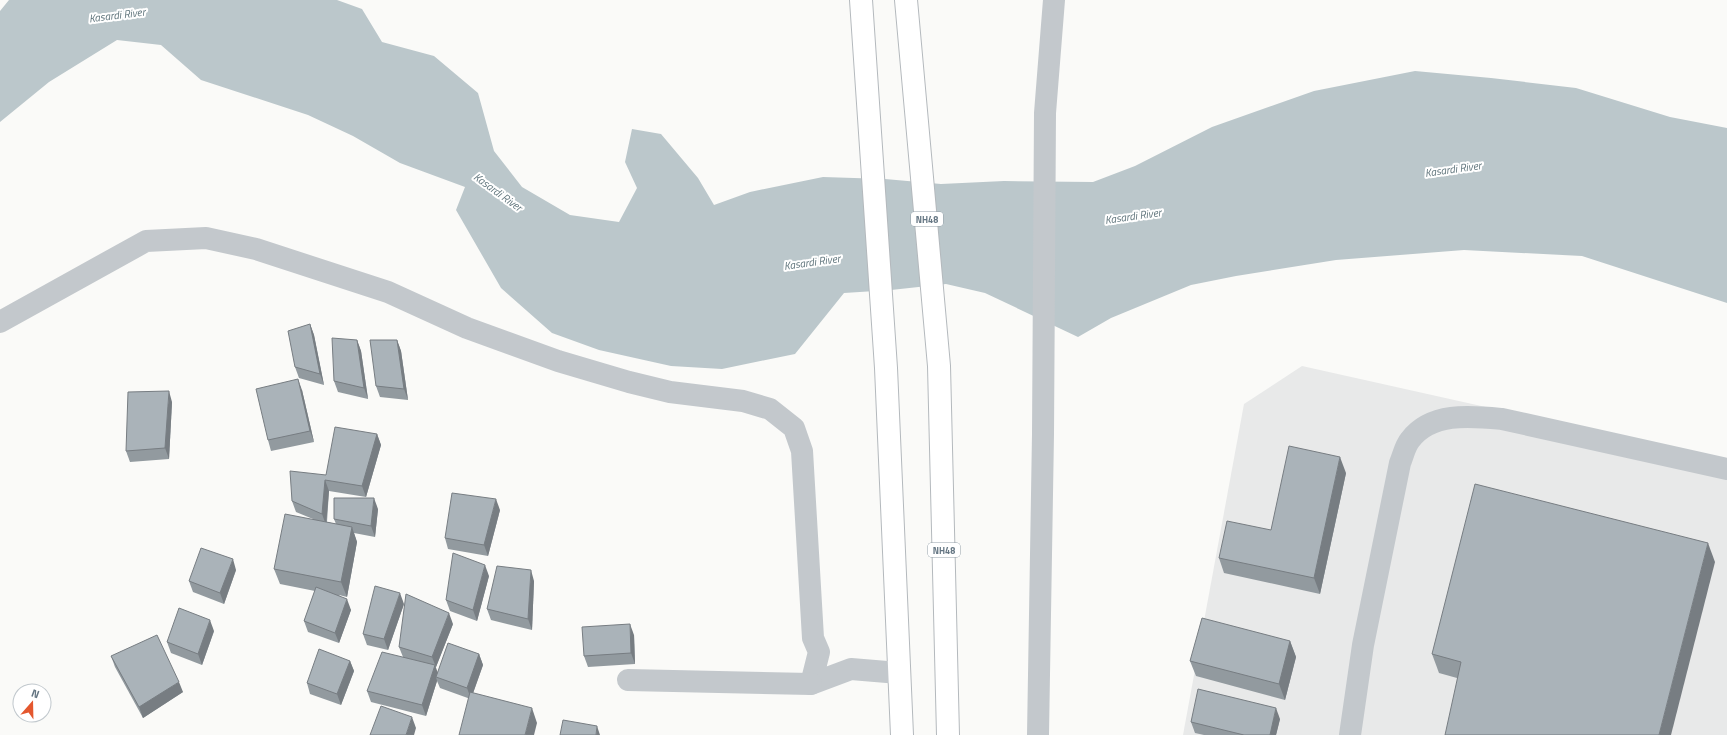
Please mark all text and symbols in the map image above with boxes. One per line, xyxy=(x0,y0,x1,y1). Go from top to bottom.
water label: Kasardi River xyxy=(88,3,148,26)
water label: Kasardi River xyxy=(1424,157,1484,181)
water label: Kasardi River xyxy=(470,169,527,216)
water label: Kasardi River xyxy=(1104,204,1164,228)
road number: NH48 xyxy=(911,212,943,226)
water label: Kasardi River xyxy=(783,250,843,274)
road number: NH48 xyxy=(928,543,960,557)
north arrow xyxy=(12,683,52,723)
text: N xyxy=(29,685,42,702)

